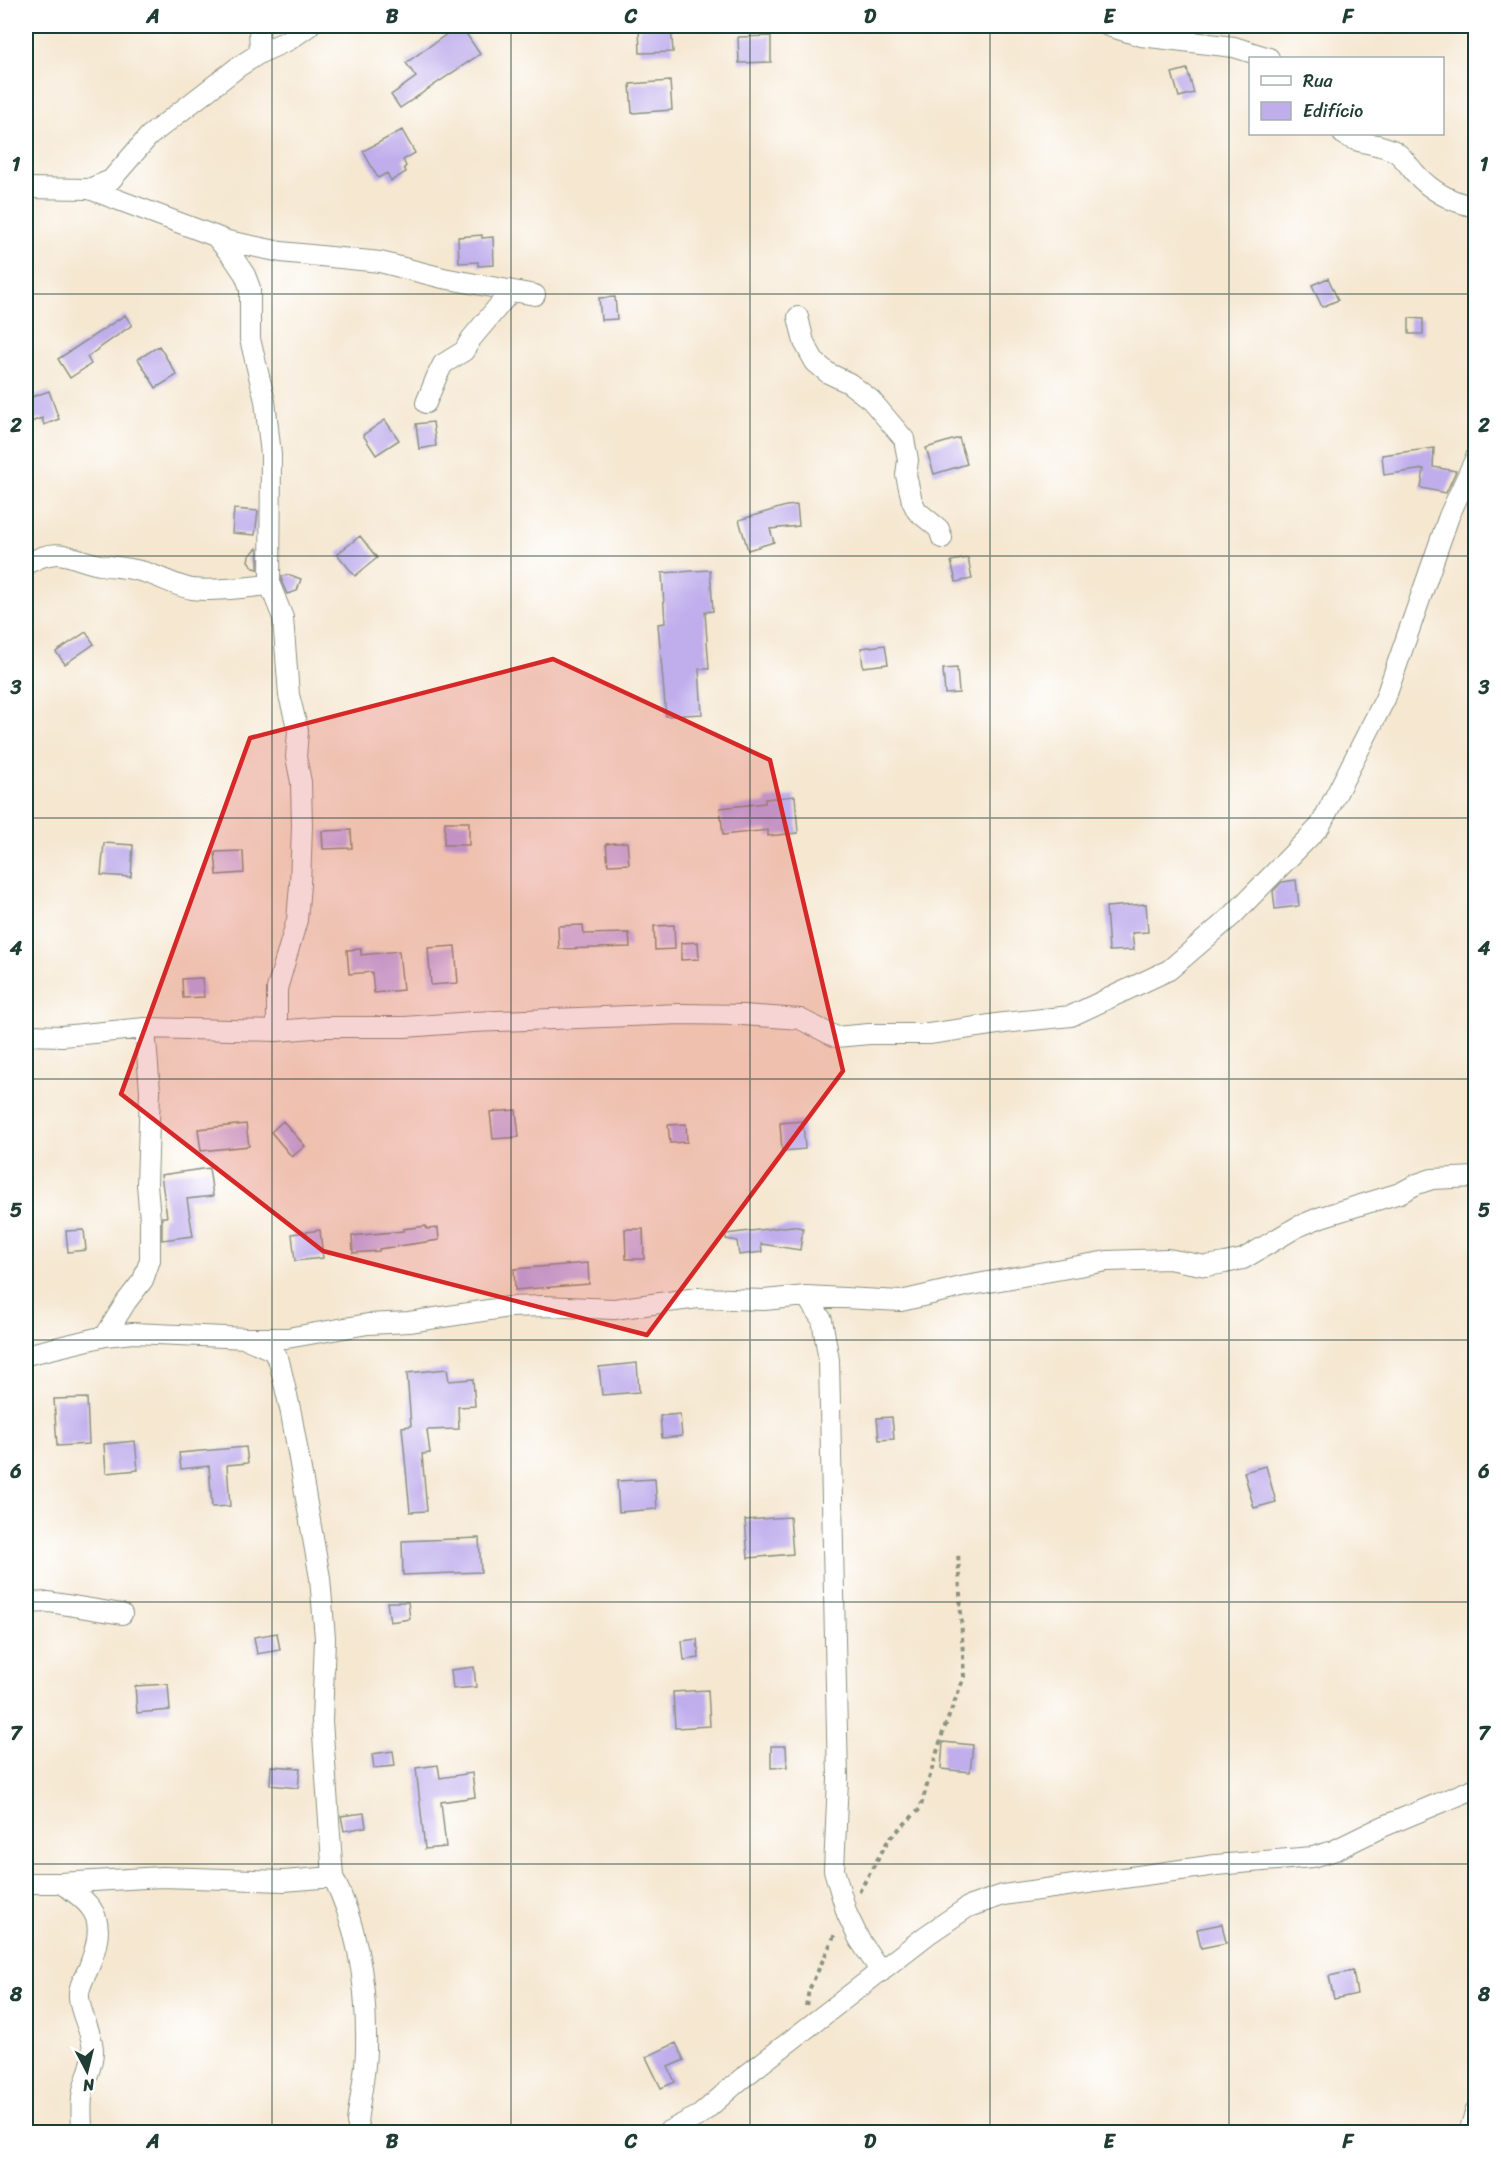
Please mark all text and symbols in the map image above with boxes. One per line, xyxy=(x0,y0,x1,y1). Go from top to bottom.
text: A xyxy=(145,0,160,34)
text: B xyxy=(386,0,399,34)
text: C xyxy=(624,0,638,34)
text: D xyxy=(864,0,877,34)
text: E xyxy=(1103,0,1116,34)
text: F xyxy=(1342,0,1355,34)
legend xyxy=(1249,57,1444,135)
text: Rua xyxy=(1303,65,1334,97)
text: Edifício xyxy=(1303,95,1363,127)
text: 1 xyxy=(12,147,21,182)
text: 1 xyxy=(1480,147,1489,182)
text: 2 xyxy=(9,408,22,443)
text: 2 xyxy=(1477,408,1490,443)
text: 3 xyxy=(10,670,22,705)
text: 3 xyxy=(1478,670,1490,705)
text: 4 xyxy=(9,931,23,966)
text: 4 xyxy=(1477,931,1491,966)
text: 5 xyxy=(10,1193,22,1228)
text: 5 xyxy=(1478,1193,1490,1228)
text: 6 xyxy=(9,1454,22,1489)
text: 6 xyxy=(1477,1454,1490,1489)
text: 7 xyxy=(10,1716,23,1751)
text: 7 xyxy=(1478,1716,1491,1751)
text: 8 xyxy=(9,1977,23,2012)
text: 8 xyxy=(1477,1977,1491,2012)
north arrow xyxy=(57,2041,117,2101)
text: N xyxy=(81,2070,97,2101)
text: A xyxy=(145,2124,160,2158)
text: B xyxy=(386,2124,399,2158)
text: C xyxy=(624,2124,638,2158)
text: D xyxy=(864,2124,877,2158)
text: E xyxy=(1103,2124,1116,2158)
text: F xyxy=(1342,2124,1355,2158)

